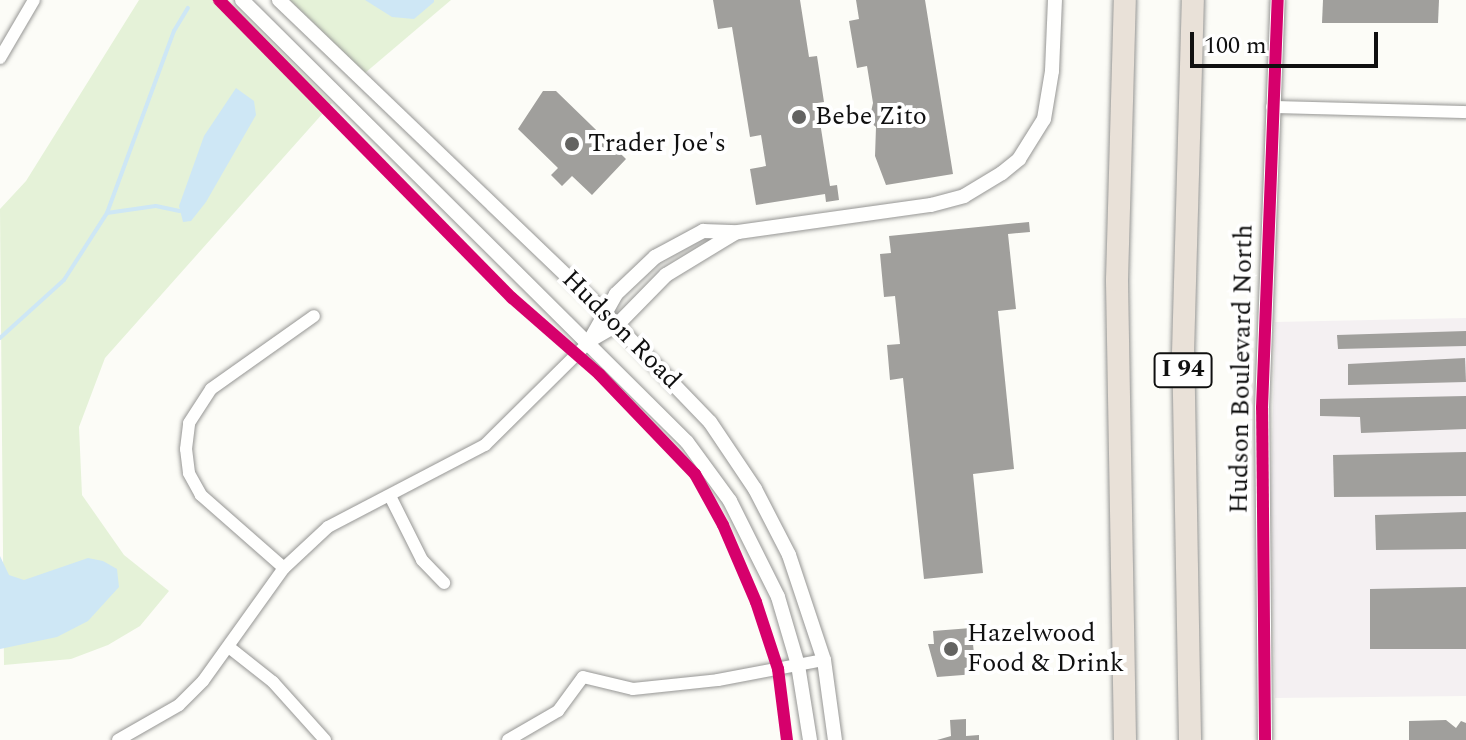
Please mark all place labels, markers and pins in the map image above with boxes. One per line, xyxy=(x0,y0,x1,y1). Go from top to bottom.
place label: Bebe Zito xyxy=(815,101,927,133)
marker: Bebe Zito xyxy=(790,108,808,126)
place label: Trader Joe's xyxy=(588,128,726,160)
marker: Trader Joe's xyxy=(563,135,581,153)
place label: Hazelwood Food & Drink xyxy=(967,618,1124,680)
marker: Hazelwood Food & Drink xyxy=(942,640,960,658)

